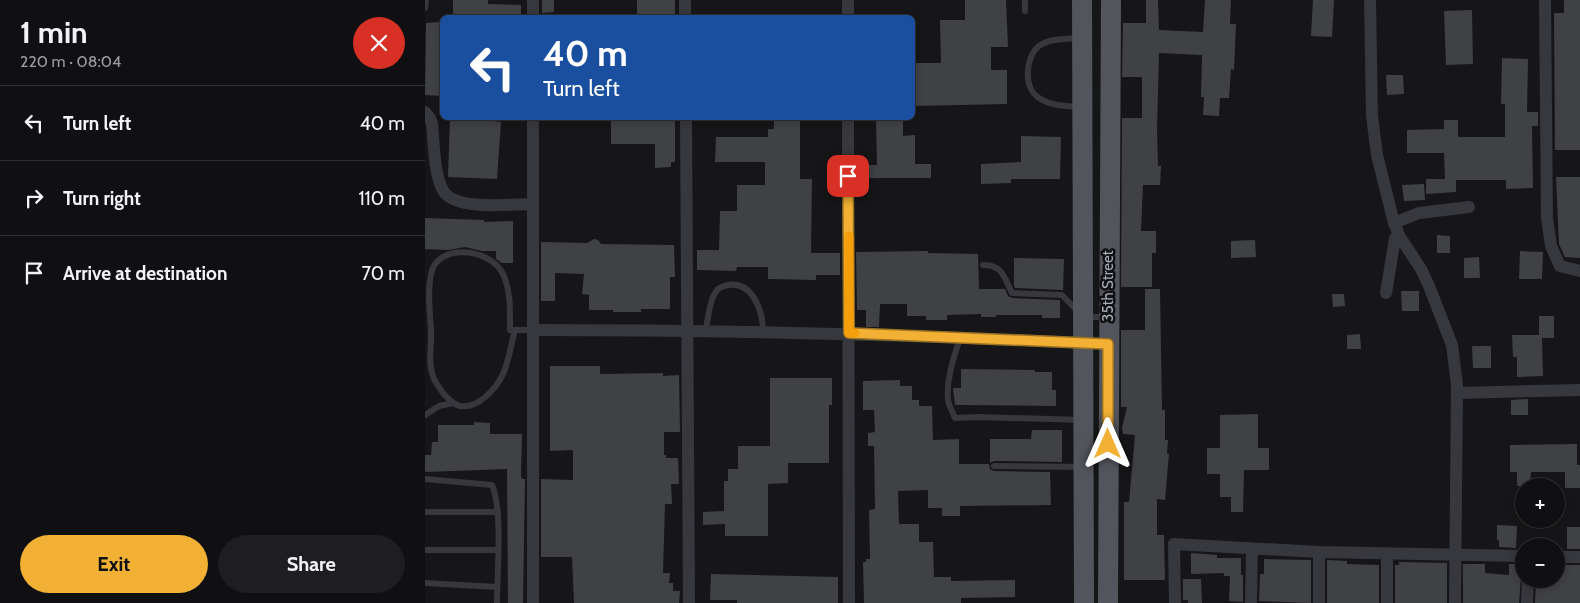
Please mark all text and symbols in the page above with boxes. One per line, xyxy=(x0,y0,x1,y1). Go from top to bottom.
text: 1 min xyxy=(20,14,88,51)
button: close xyxy=(353,17,405,69)
text: 40 m xyxy=(543,32,628,75)
icon: left xyxy=(460,35,525,100)
text: 220 m · 08:04 xyxy=(20,52,121,71)
text: Turn left xyxy=(543,75,620,102)
icon: left xyxy=(20,109,48,137)
text: Turn left xyxy=(63,112,131,135)
text: 40 m xyxy=(360,112,405,135)
pin xyxy=(827,155,869,197)
icon: arrive xyxy=(834,162,862,190)
icon: right xyxy=(20,184,48,212)
text: Turn right xyxy=(63,187,141,210)
text: 110 m xyxy=(358,187,405,210)
street label: 35th Street xyxy=(1099,250,1117,322)
icon: arrive xyxy=(20,259,48,287)
text: Arrive at destination xyxy=(63,262,227,285)
text: 70 m xyxy=(361,262,405,285)
position arrow xyxy=(1081,417,1133,469)
map controls xyxy=(1515,478,1565,588)
button: + xyxy=(1515,478,1565,528)
button: Exit xyxy=(20,535,208,593)
button: Share xyxy=(218,535,405,593)
button: − xyxy=(1515,538,1565,588)

